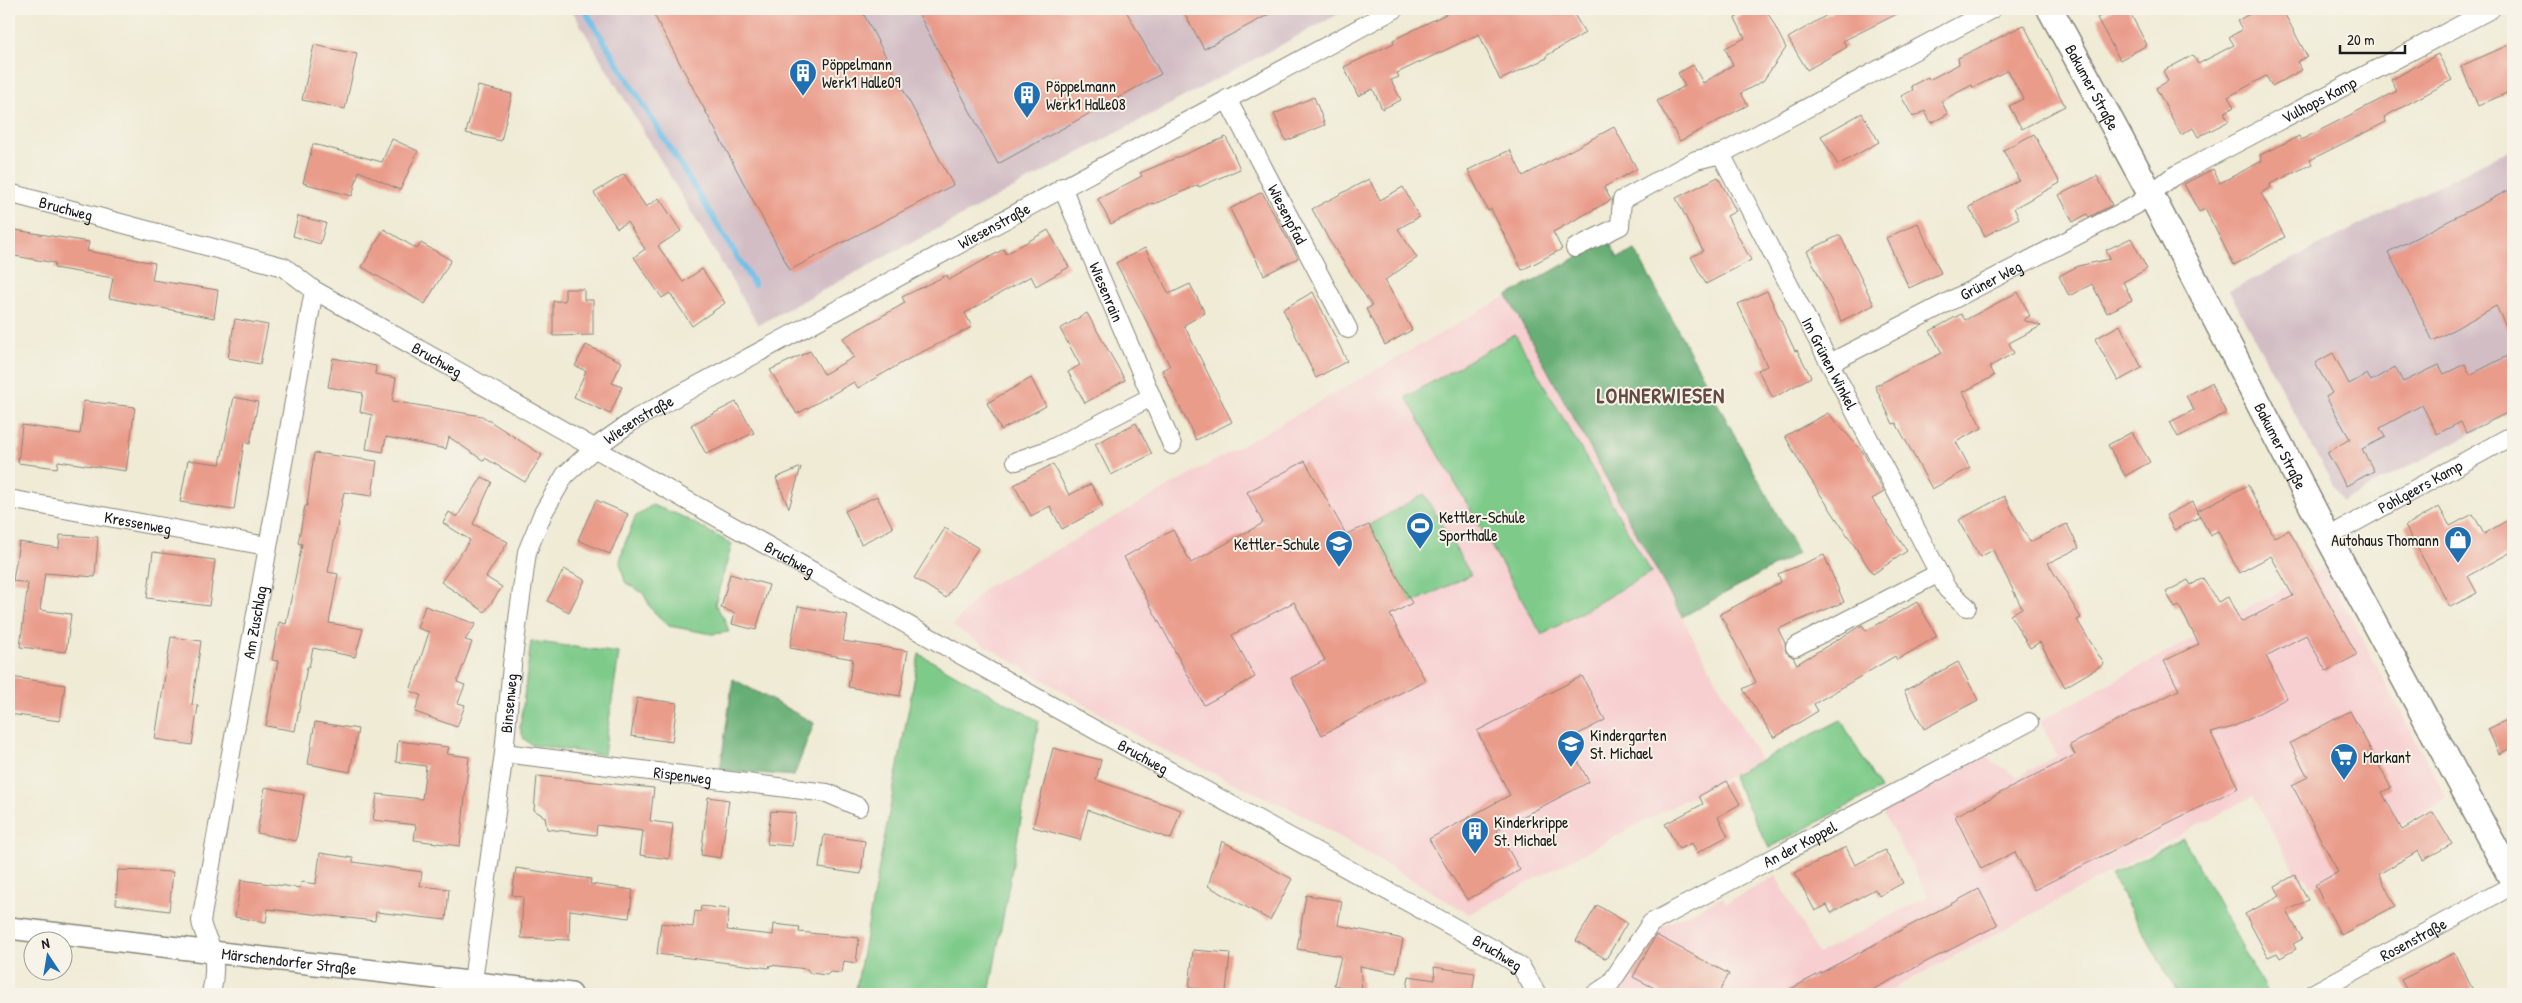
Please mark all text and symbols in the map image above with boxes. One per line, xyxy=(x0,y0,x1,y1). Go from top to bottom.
scale bar xyxy=(2340,22,2404,54)
text: 20 m xyxy=(2347,29,2374,50)
street label: Bakumer Straße xyxy=(2060,40,2125,135)
place label: Pöppelmann Werk1 Halle09 xyxy=(822,53,901,93)
building icon: Pöppelmann Werk1 Halle09 xyxy=(788,58,818,97)
street label: Vulhops Kamp xyxy=(2277,71,2360,128)
place label: Pöppelmann Werk1 Halle08 xyxy=(1046,75,1126,115)
building icon: Pöppelmann Werk1 Halle08 xyxy=(1012,80,1042,119)
street label: Wiesenpfad xyxy=(1263,180,1312,248)
street label: Bruchweg xyxy=(37,191,95,226)
street label: Wiesenstraße xyxy=(954,197,1034,254)
street label: Grüner Weg xyxy=(1956,255,2026,305)
street label: Wiesenrain xyxy=(1084,259,1129,325)
street label: Im Grünen Winkel xyxy=(1797,313,1863,414)
street label: Bruchweg xyxy=(408,336,466,382)
district label: LOHNERWIESEN xyxy=(1597,381,1725,410)
street label: Wiesenstraße xyxy=(599,389,678,449)
street label: Bakumer Straße xyxy=(2249,399,2313,493)
street label: Pohlgeers Kamp xyxy=(2374,454,2466,519)
street label: Kressenweg xyxy=(103,506,173,539)
place label: Kettler-Schule Sporthalle xyxy=(1439,506,1526,546)
sports icon: Kettler-Schule Sporthalle xyxy=(1405,511,1435,550)
shop icon: Autohaus Thomann xyxy=(2443,525,2473,564)
school or university icon: Kettler-Schule xyxy=(1324,529,1354,568)
place label: Autohaus Thomann xyxy=(2331,529,2439,551)
place label: Kettler-Schule xyxy=(1234,533,1321,555)
street label: Bruchweg xyxy=(761,535,819,581)
street label: Am Zuschlag xyxy=(237,584,272,661)
street label: Binsenweg xyxy=(495,673,522,734)
place label: Kindergarten St. Michael xyxy=(1590,724,1667,764)
school or university icon: Kindergarten St. Michael xyxy=(1556,729,1586,768)
street label: Bruchweg xyxy=(1114,734,1172,779)
supermarket icon: Markant xyxy=(2329,742,2359,781)
place label: Markant xyxy=(2363,746,2411,768)
street label: Rispenweg xyxy=(652,761,713,790)
place label: Kinderkrippe St. Michael xyxy=(1494,811,1569,851)
street label: An der Koppel xyxy=(1759,815,1841,872)
building icon: Kinderkrippe St. Michael xyxy=(1460,816,1490,855)
street label: Rosenstraße xyxy=(2376,912,2451,966)
street label: Bruchweg xyxy=(1469,929,1527,976)
north arrow xyxy=(22,930,72,980)
text: N xyxy=(40,933,51,953)
street label: Märschendorfer Straße xyxy=(220,942,358,980)

